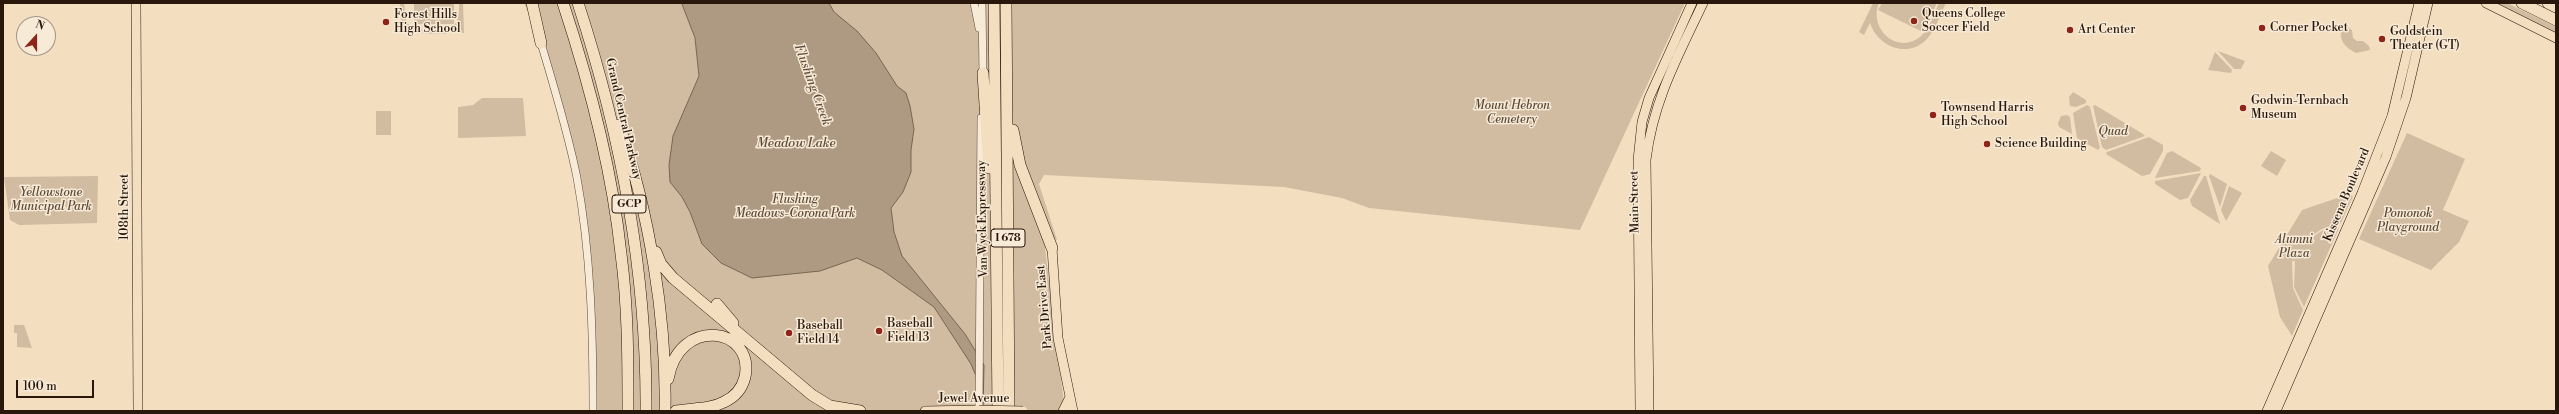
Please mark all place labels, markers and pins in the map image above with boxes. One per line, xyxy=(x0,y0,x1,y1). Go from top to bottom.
place label: Queens College Soccer Field xyxy=(1922,7,2006,35)
place label: Forest Hills High School xyxy=(394,8,460,36)
marker: Queens College Soccer Field xyxy=(1909,16,1919,26)
marker: Forest Hills High School xyxy=(381,17,391,27)
place label: Corner Pocket xyxy=(2270,21,2348,35)
place label: Art Center xyxy=(2078,23,2135,37)
marker: Corner Pocket xyxy=(2257,23,2267,33)
marker: Art Center xyxy=(2065,25,2075,35)
place label: Goldstein Theater (GT) xyxy=(2390,25,2460,53)
marker: Goldstein Theater (GT) xyxy=(2377,34,2387,44)
place label: Godwin-Ternbach Museum xyxy=(2251,94,2349,122)
place label: Townsend Harris High School xyxy=(1941,101,2034,129)
marker: Godwin-Ternbach Museum xyxy=(2238,103,2248,113)
marker: Townsend Harris High School xyxy=(1928,110,1938,120)
place label: Science Building xyxy=(1995,137,2087,151)
marker: Science Building xyxy=(1982,139,1992,149)
place label: Baseball Field 13 xyxy=(887,317,933,345)
place label: Baseball Field 14 xyxy=(797,319,843,347)
marker: Baseball Field 13 xyxy=(874,326,884,336)
marker: Baseball Field 14 xyxy=(784,328,794,338)

